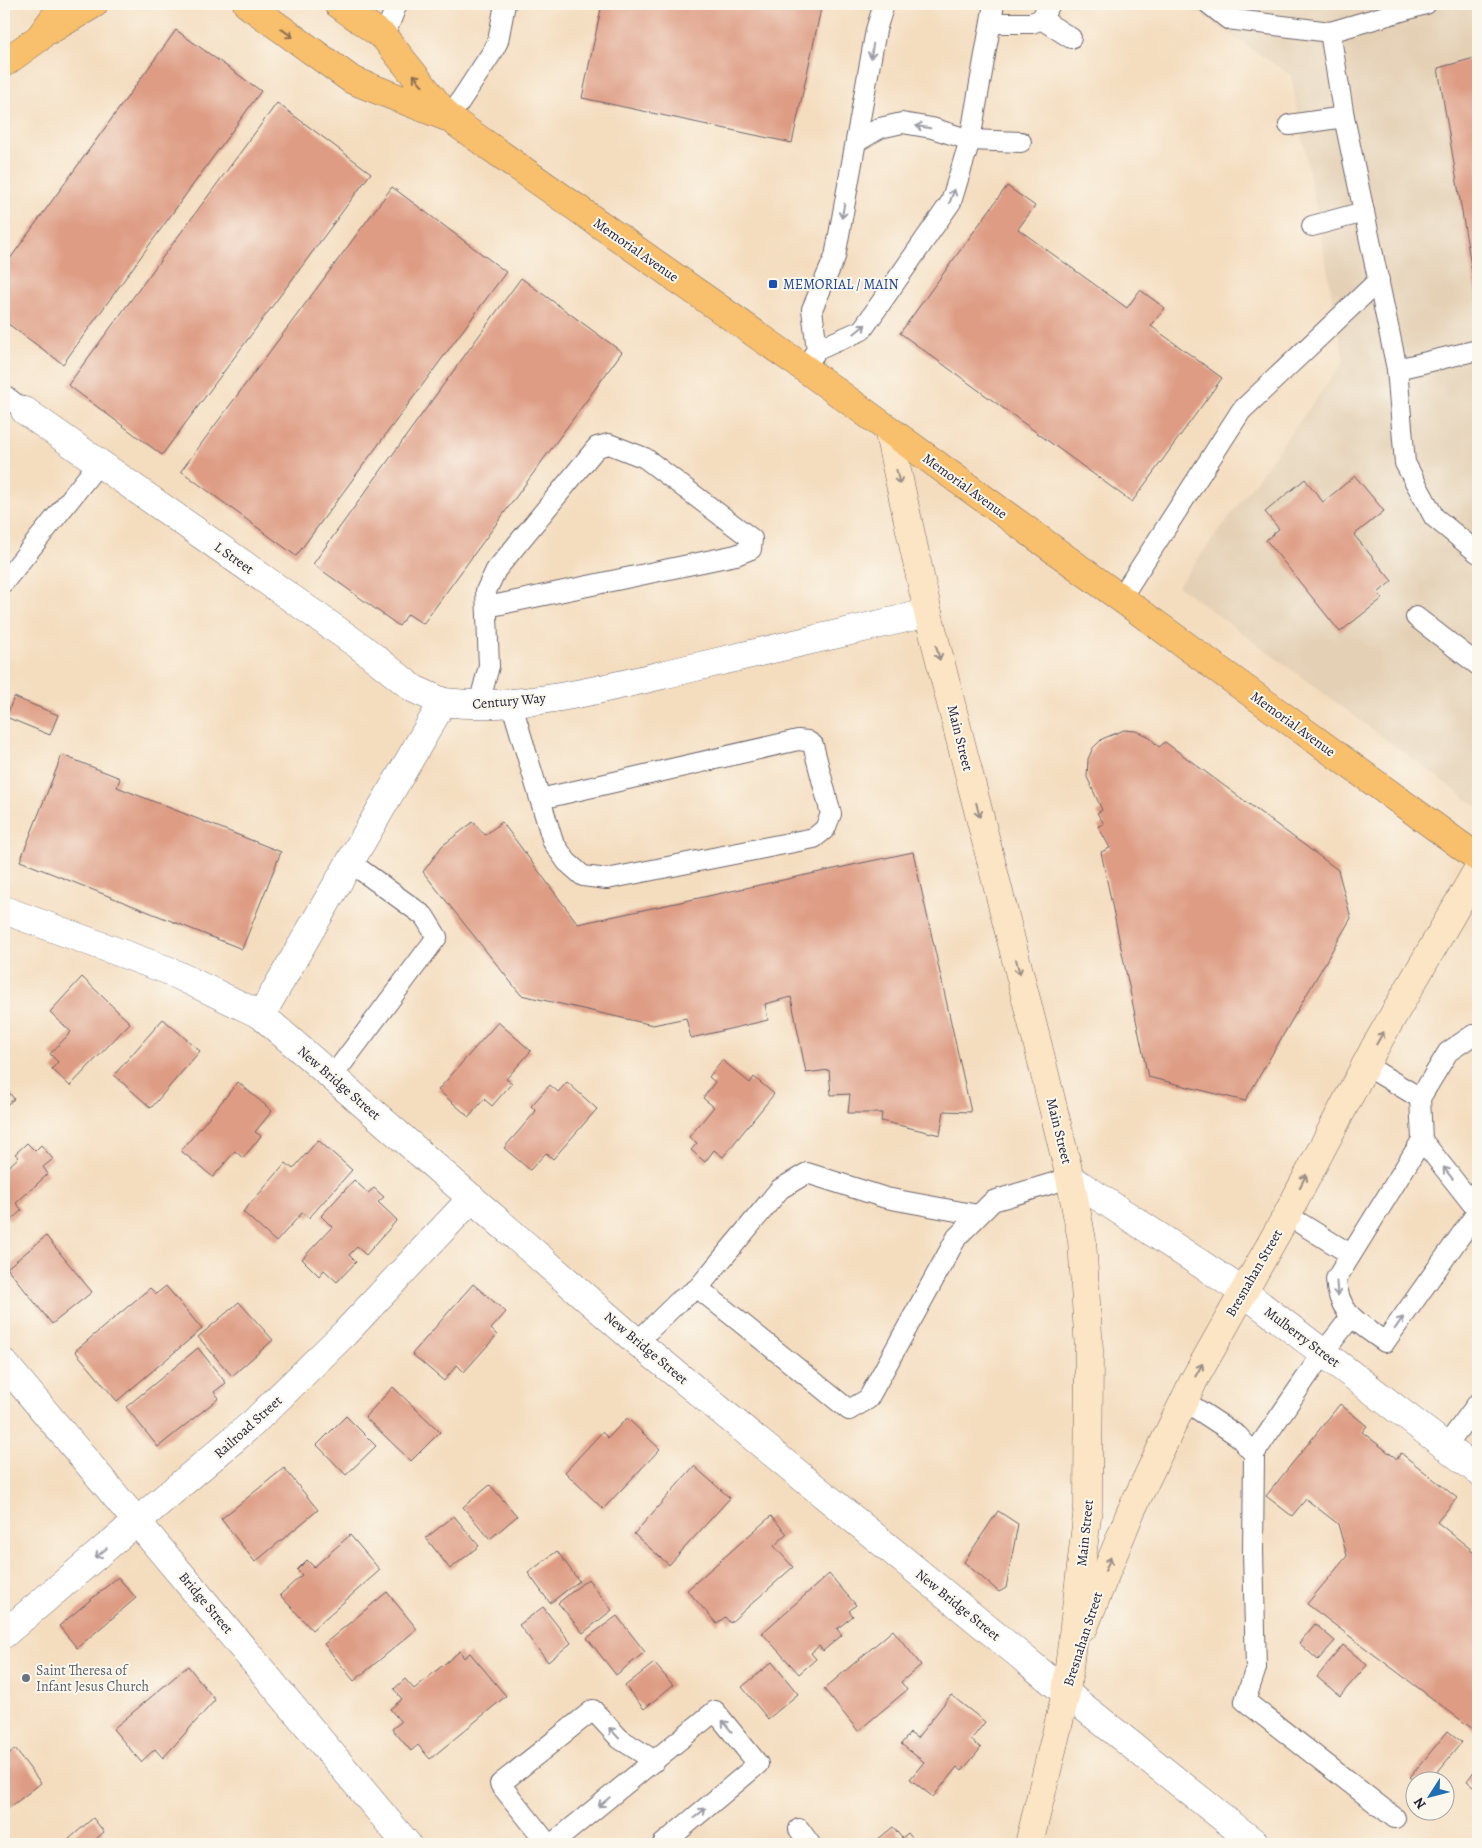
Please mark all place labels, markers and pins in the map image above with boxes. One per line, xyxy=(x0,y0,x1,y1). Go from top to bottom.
place label: MEMORIAL / MAIN xyxy=(783,275,899,294)
marker: MEMORIAL / MAIN xyxy=(767,278,779,290)
place label: Saint Theresa of Infant Jesus Church xyxy=(36,1661,150,1696)
marker: Saint Theresa of Infant Jesus Church xyxy=(20,1672,32,1684)

